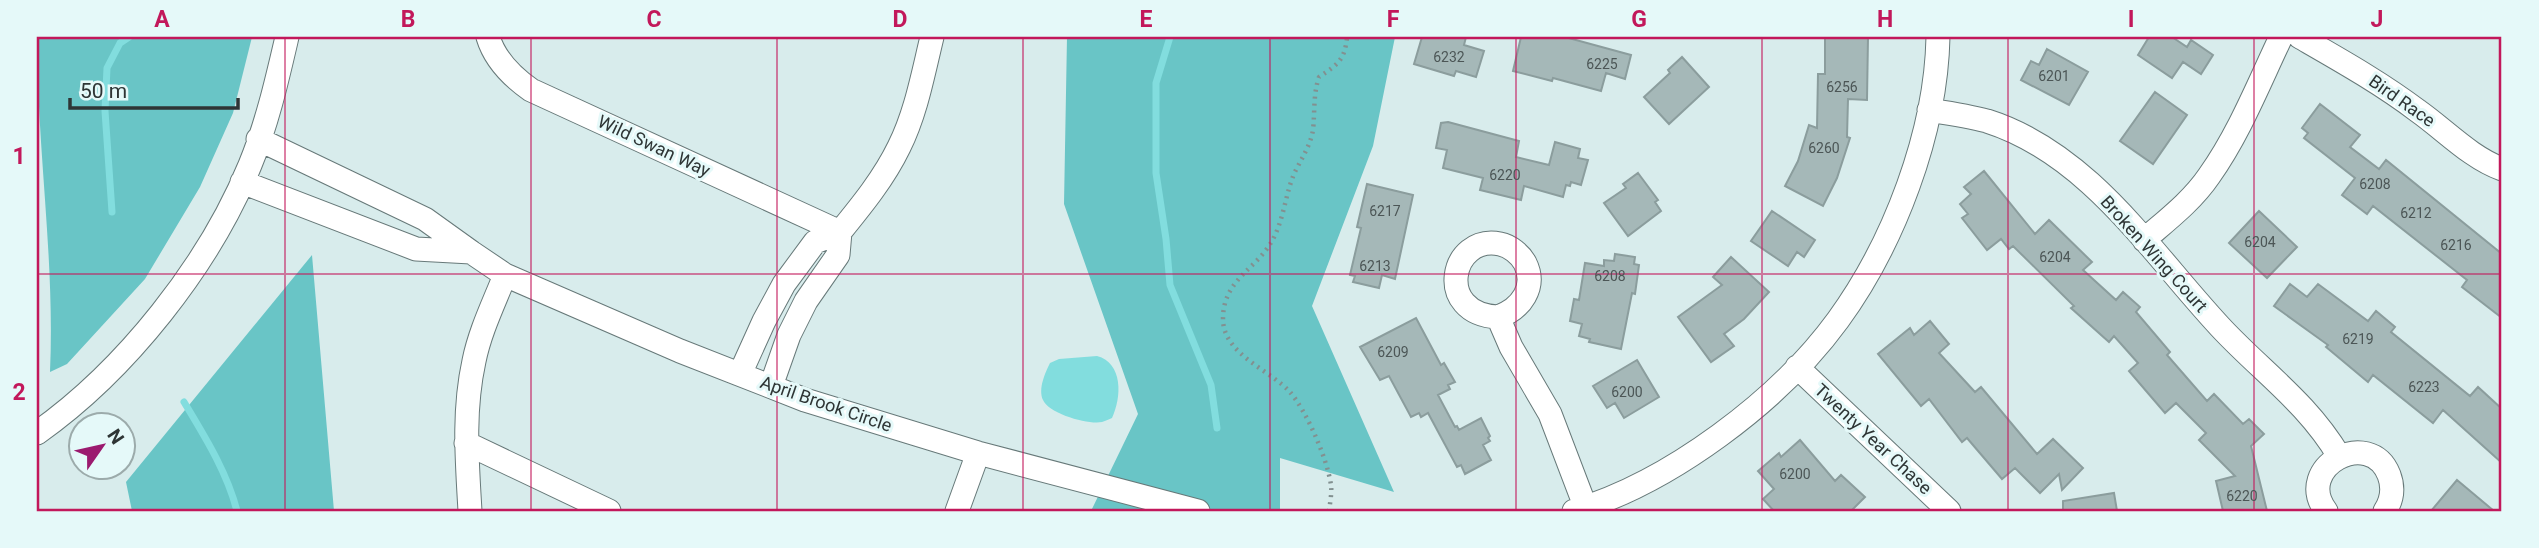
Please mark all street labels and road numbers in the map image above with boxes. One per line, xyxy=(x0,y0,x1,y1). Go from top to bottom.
street label: Bird Race xyxy=(2365,70,2439,131)
street label: Wild Swan Way xyxy=(595,110,714,181)
street label: Broken Wing Court xyxy=(2097,191,2212,316)
street label: April Brook Circle xyxy=(758,371,895,436)
street label: Twenty Year Chase xyxy=(1810,379,1936,498)

